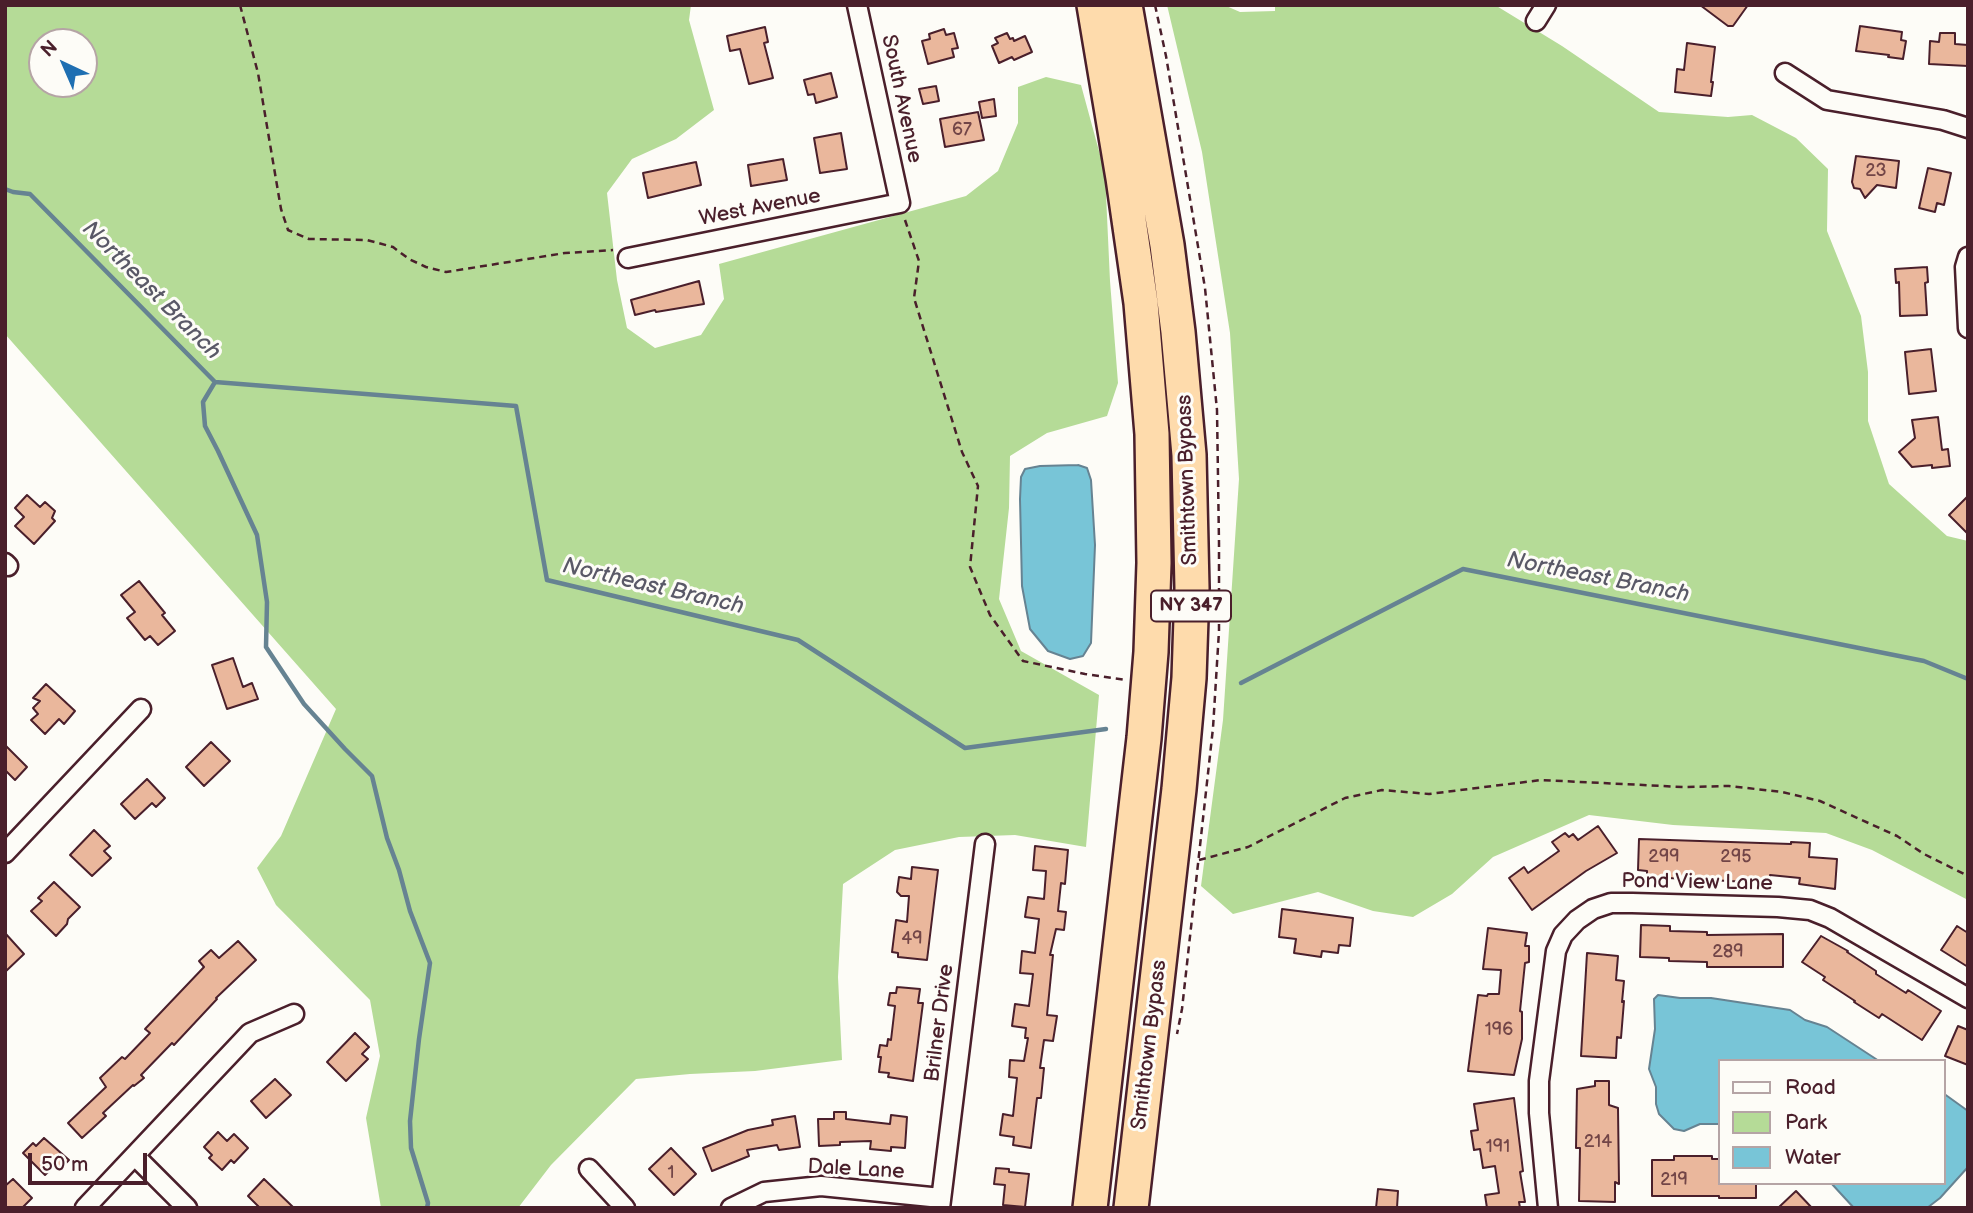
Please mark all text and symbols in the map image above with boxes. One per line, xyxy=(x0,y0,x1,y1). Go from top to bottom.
north arrow xyxy=(28,28,98,98)
street label: South Avenue xyxy=(875,33,927,165)
text: N xyxy=(36,36,63,62)
house number: 67 xyxy=(952,119,972,141)
house number: 23 xyxy=(1865,160,1887,182)
street label: West Avenue xyxy=(697,184,823,232)
water label: Northeast Branch xyxy=(76,216,226,366)
street label: Smithtown Bypass xyxy=(1172,394,1204,566)
water label: Northeast Branch xyxy=(1505,547,1691,609)
water label: Northeast Branch xyxy=(560,553,746,621)
road number: NY 347 xyxy=(1151,590,1231,622)
house number: 299 xyxy=(1648,846,1680,868)
house number: 295 xyxy=(1720,846,1752,868)
street label: Pond View Lane xyxy=(1621,869,1773,897)
house number: 49 xyxy=(901,928,923,950)
house number: 289 xyxy=(1712,941,1744,963)
street label: Smithtown Bypass xyxy=(1127,959,1173,1131)
street label: Brilner Drive xyxy=(920,963,960,1083)
house number: 196 xyxy=(1485,1019,1513,1041)
legend xyxy=(1717,1059,1945,1185)
text: Road xyxy=(1785,1075,1836,1100)
text: Park xyxy=(1785,1110,1827,1135)
house number: 214 xyxy=(1584,1131,1612,1153)
house number: 191 xyxy=(1486,1136,1510,1158)
scale bar xyxy=(32,1140,150,1184)
text: Water xyxy=(1785,1145,1841,1170)
text: 50 m xyxy=(41,1152,88,1177)
street label: Dale Lane xyxy=(807,1155,905,1185)
house number: 1 xyxy=(668,1162,674,1184)
house number: 219 xyxy=(1660,1169,1688,1191)

